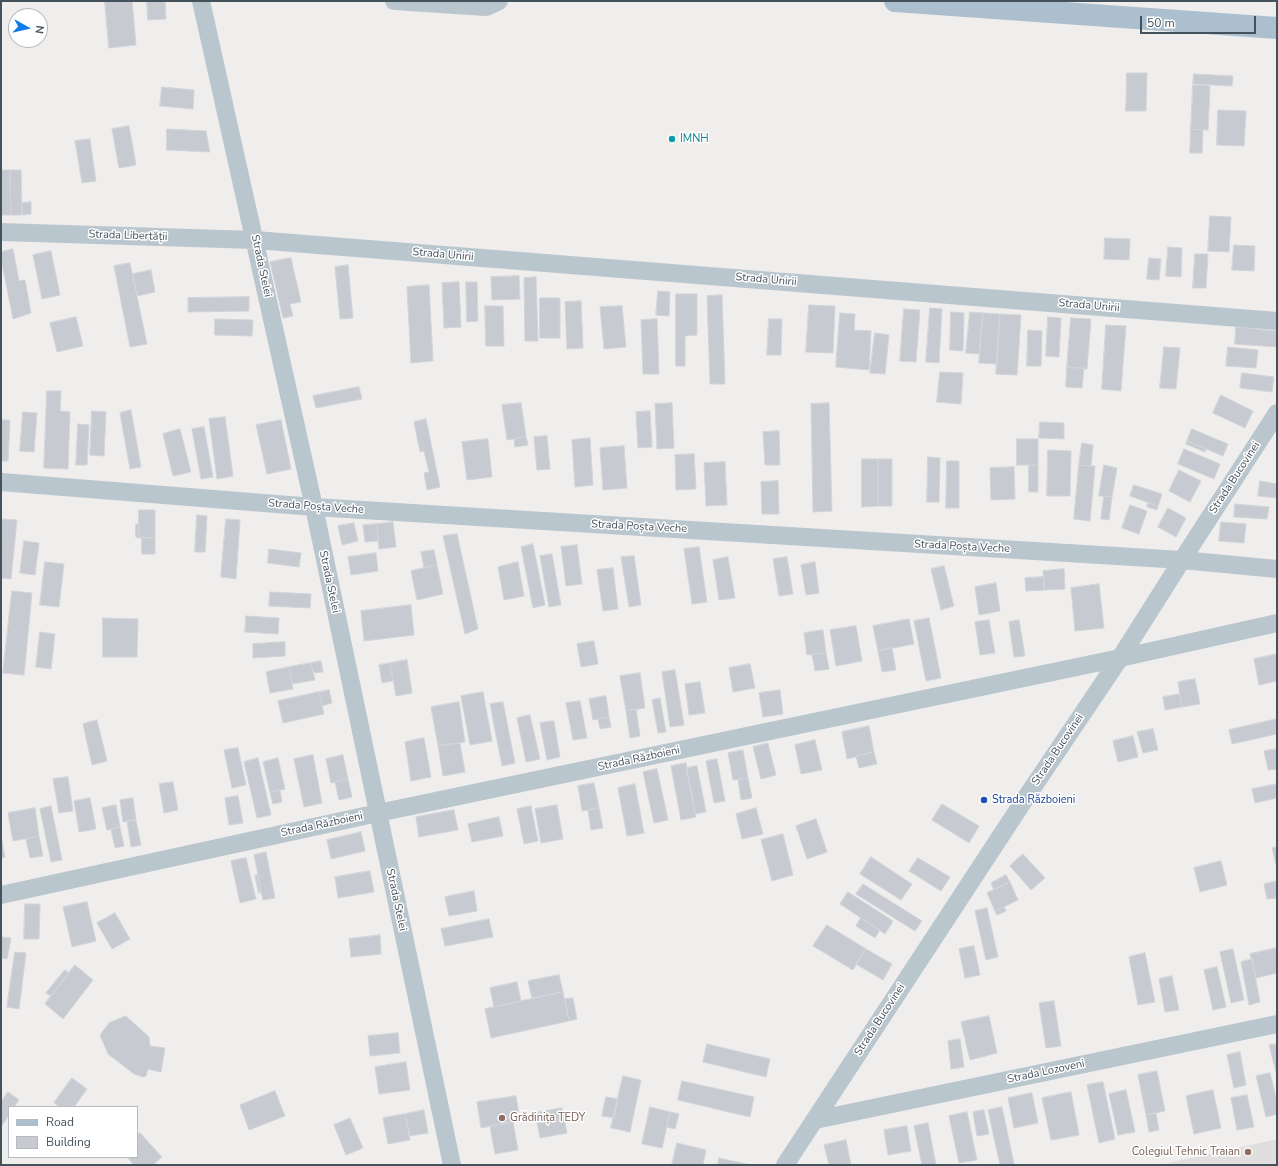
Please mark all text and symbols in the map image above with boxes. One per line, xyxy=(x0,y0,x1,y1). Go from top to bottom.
north arrow xyxy=(8,8,48,48)
scale bar xyxy=(1142,8,1258,34)
text: 50 m xyxy=(1147,15,1175,31)
text: N xyxy=(31,24,47,35)
place label: IMNH xyxy=(680,132,709,146)
marker: IMNH xyxy=(667,134,677,144)
street label: Strada Libertății xyxy=(88,228,168,244)
street label: Strada Stelei xyxy=(248,234,274,298)
street label: Strada Unirii xyxy=(412,246,474,264)
street label: Strada Unirii xyxy=(735,271,797,289)
street label: Strada Unirii xyxy=(1058,297,1120,315)
street label: Strada Bucovinei xyxy=(1207,440,1263,516)
street label: Strada Poșta Veche xyxy=(268,497,364,517)
street label: Strada Poșta Veche xyxy=(591,518,687,536)
street label: Strada Poșta Veche xyxy=(914,538,1010,556)
street label: Strada Stelei xyxy=(316,550,342,614)
street label: Strada Bucovinei xyxy=(1029,712,1087,788)
street label: Strada Războieni xyxy=(597,744,681,774)
place label: Strada Războieni xyxy=(992,793,1075,807)
marker: Strada Războieni xyxy=(979,795,989,805)
street label: Strada Războieni xyxy=(280,810,364,840)
street label: Strada Stelei xyxy=(383,868,409,932)
street label: Strada Bucovinei xyxy=(852,982,908,1058)
street label: Strada Lozoveni xyxy=(1006,1057,1086,1087)
legend xyxy=(8,1106,138,1158)
place label: Grădinița TEDY xyxy=(510,1111,585,1125)
marker: Grădinița TEDY xyxy=(497,1113,507,1123)
text: Road xyxy=(46,1114,74,1130)
text: Building xyxy=(46,1134,91,1150)
place label: Colegiul Tehnic Traian xyxy=(1132,1145,1240,1159)
marker: Colegiul Tehnic Traian xyxy=(1243,1147,1253,1157)

